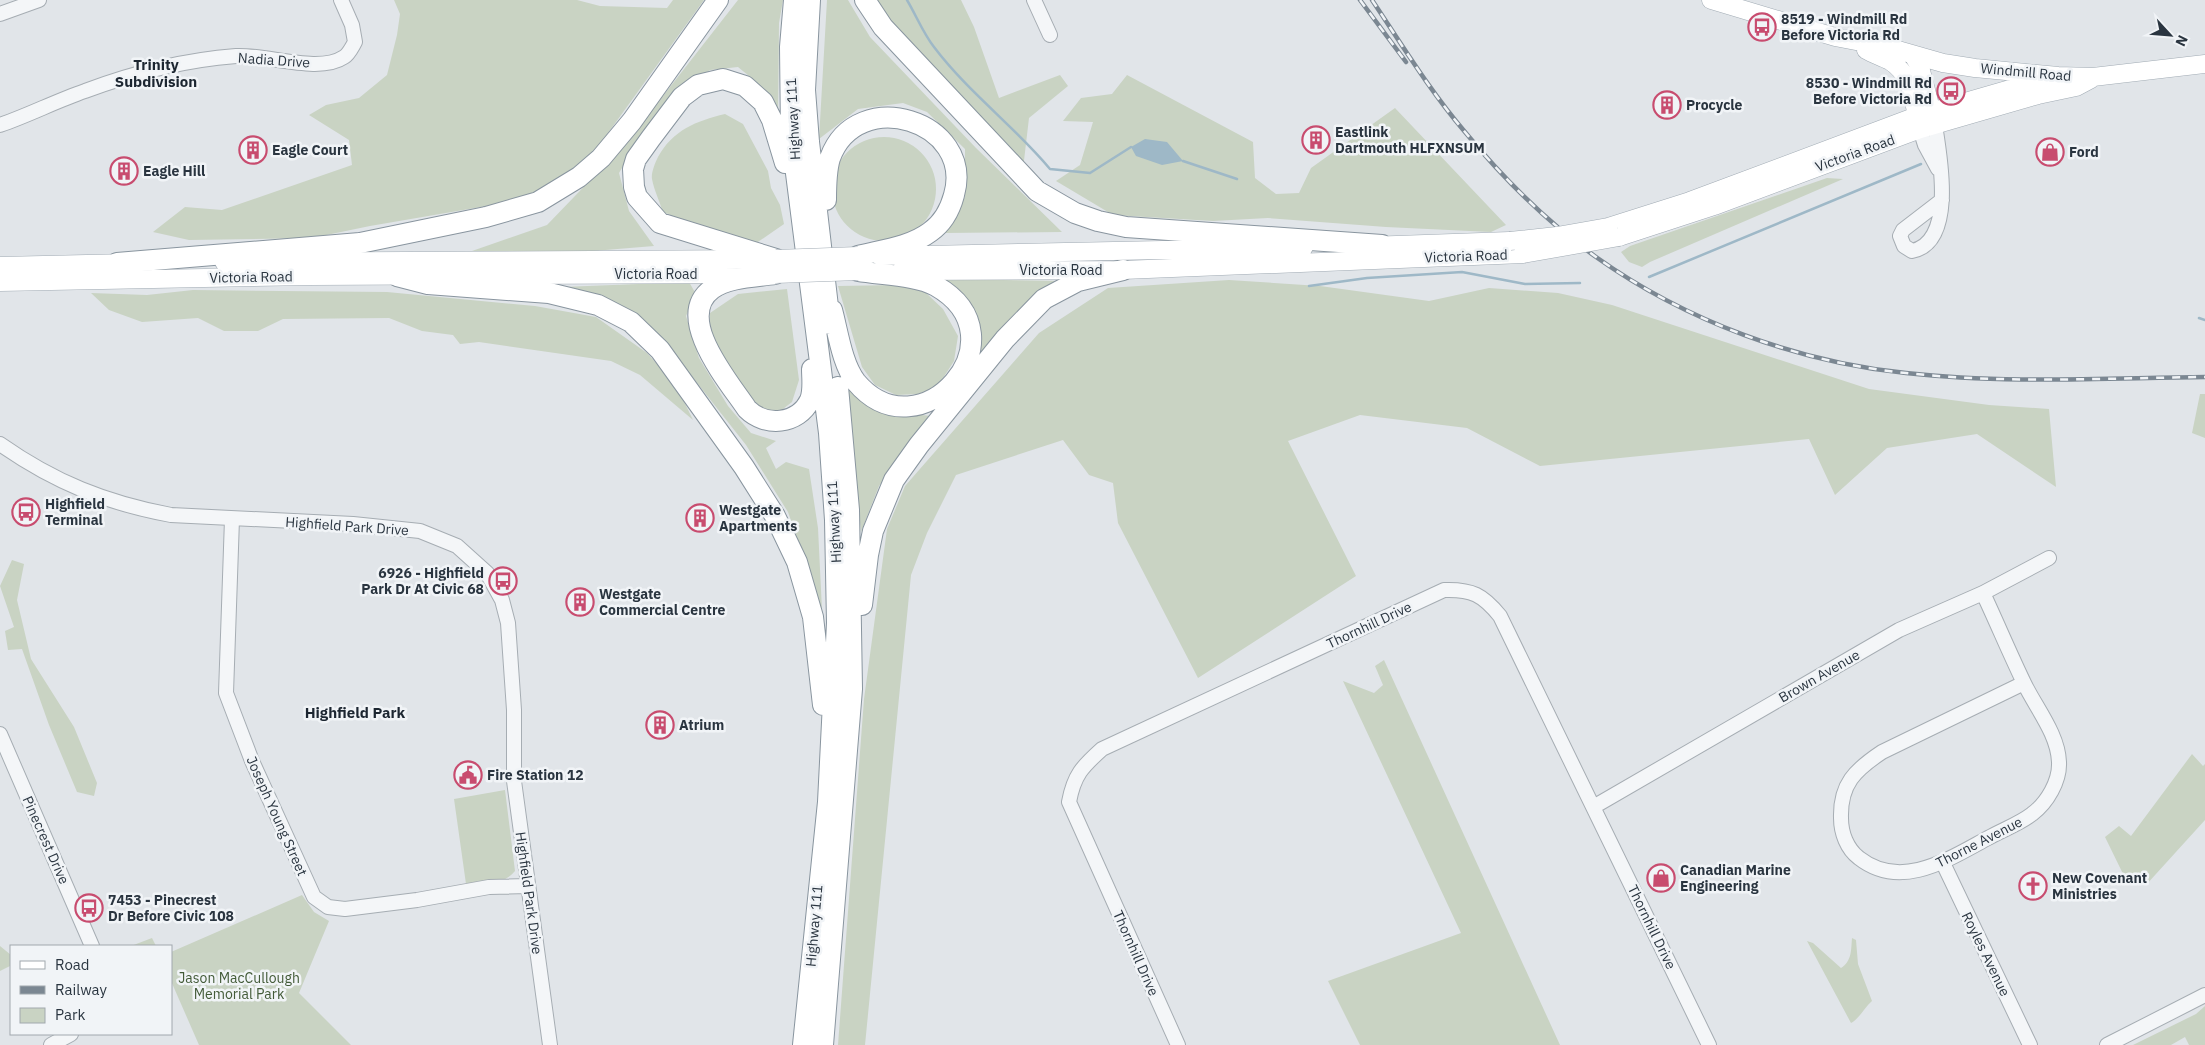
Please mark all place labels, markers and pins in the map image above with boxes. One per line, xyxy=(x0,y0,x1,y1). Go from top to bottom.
place label: 8519 - Windmill Rd Before Victoria Rd xyxy=(1781,10,1907,44)
bus stop icon: 8519 - Windmill Rd Before Victoria Rd xyxy=(1747,12,1777,42)
place label: 8530 - Windmill Rd Before Victoria Rd xyxy=(1806,74,1932,108)
bus stop icon: 8530 - Windmill Rd Before Victoria Rd xyxy=(1936,76,1966,106)
building icon: Procycle xyxy=(1652,90,1682,120)
place label: Procycle xyxy=(1686,96,1743,114)
place label: Eastlink Dartmouth HLFXNSUM xyxy=(1335,123,1485,157)
building icon: Eastlink Dartmouth HLFXNSUM xyxy=(1301,125,1331,155)
building icon: Eagle Court xyxy=(238,135,268,165)
shop icon: Ford xyxy=(2035,137,2065,167)
place label: Eagle Court xyxy=(272,141,348,159)
place label: Ford xyxy=(2069,143,2099,161)
building icon: Eagle Hill xyxy=(109,156,139,186)
place label: Eagle Hill xyxy=(143,162,205,180)
place label: Highfield Terminal xyxy=(45,495,105,529)
bus stop icon: Highfield Terminal xyxy=(11,497,41,527)
place label: Westgate Apartments xyxy=(719,501,797,535)
building icon: Westgate Apartments xyxy=(685,503,715,533)
place label: 6926 - Highfield Park Dr At Civic 68 xyxy=(361,564,484,598)
bus stop icon: 6926 - Highfield Park Dr At Civic 68 xyxy=(488,566,518,596)
place label: Westgate Commercial Centre xyxy=(599,585,726,619)
building icon: Westgate Commercial Centre xyxy=(565,587,595,617)
building icon: Atrium xyxy=(645,710,675,740)
place label: Atrium xyxy=(679,716,724,734)
public building icon: Fire Station 12 xyxy=(453,760,483,790)
place label: Fire Station 12 xyxy=(487,766,584,784)
place label: Canadian Marine Engineering xyxy=(1680,861,1791,895)
shop icon: Canadian Marine Engineering xyxy=(1646,863,1676,893)
place label: New Covenant Ministries xyxy=(2052,869,2147,903)
church icon: New Covenant Ministries xyxy=(2018,871,2048,901)
place label: 7453 - Pinecrest Dr Before Civic 108 xyxy=(108,891,234,925)
bus stop icon: 7453 - Pinecrest Dr Before Civic 108 xyxy=(74,893,104,923)

